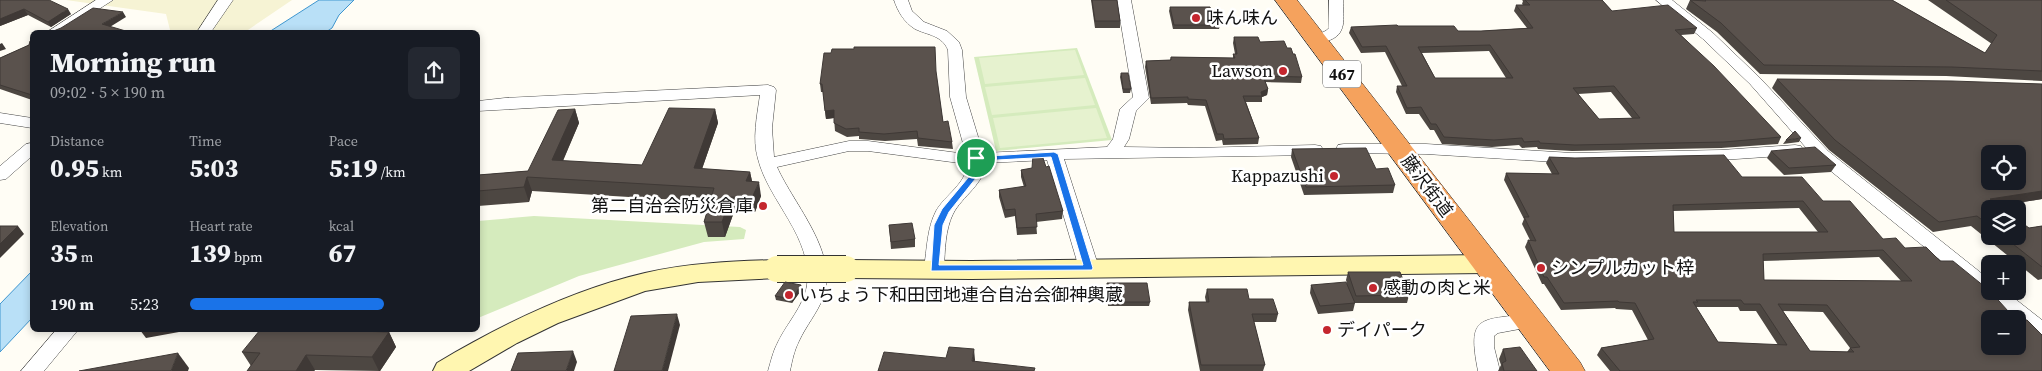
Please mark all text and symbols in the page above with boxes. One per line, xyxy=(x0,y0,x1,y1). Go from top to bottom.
place label: 味ん味ん xyxy=(1206,5,1278,30)
marker: 味ん味ん xyxy=(1190,12,1202,24)
text: Morning run xyxy=(50,43,216,81)
button: share xyxy=(408,47,460,99)
place label: Lawson xyxy=(1211,58,1273,83)
road number: 467 xyxy=(1323,61,1361,88)
marker: Lawson xyxy=(1277,65,1289,77)
text: 09:02 · 5 × 190 m xyxy=(50,81,165,103)
text: Distance xyxy=(50,131,104,151)
text: Time xyxy=(189,131,222,151)
text: Pace xyxy=(329,131,358,151)
pin xyxy=(955,137,997,179)
icon: arrive xyxy=(962,144,990,172)
map controls xyxy=(1981,145,2026,355)
button: locate xyxy=(1981,145,2026,190)
street label: 藤沢街道 xyxy=(1396,149,1459,222)
text: 0.95 xyxy=(50,151,99,185)
text: 5:03 xyxy=(189,151,238,185)
text: 5:19 xyxy=(329,151,377,185)
text: km xyxy=(99,162,122,182)
text: /km xyxy=(377,162,406,182)
place label: Kappazushi xyxy=(1231,163,1324,188)
marker: Kappazushi xyxy=(1328,170,1340,182)
place label: 第二自治会防災倉庫 xyxy=(591,193,753,218)
marker: 第二自治会防災倉庫 xyxy=(757,200,769,212)
button: layers xyxy=(1981,200,2026,245)
text: Elevation xyxy=(50,216,108,236)
text: Heart rate xyxy=(189,216,253,236)
text: kcal xyxy=(329,216,354,236)
text: 35 xyxy=(50,236,78,270)
text: 139 xyxy=(189,236,231,270)
text: 67 xyxy=(329,236,356,270)
text: m xyxy=(78,247,93,267)
text: bpm xyxy=(231,247,263,267)
place label: シンプルカット梓 xyxy=(1551,255,1694,280)
button: + xyxy=(1981,255,2026,300)
marker: シンプルカット梓 xyxy=(1535,262,1547,274)
place label: 感動の肉と米 xyxy=(1383,275,1491,300)
place label: いちょう下和田団地連合自治会御神輿蔵 xyxy=(799,282,1123,307)
marker: 感動の肉と米 xyxy=(1367,282,1379,294)
marker: いちょう下和田団地連合自治会御神輿蔵 xyxy=(783,289,795,301)
text: 190 m xyxy=(50,293,94,315)
text: 5:23 xyxy=(130,293,159,315)
button: − xyxy=(1981,310,2026,355)
place label: デイパーク xyxy=(1337,317,1427,342)
marker: デイパーク xyxy=(1321,324,1333,336)

